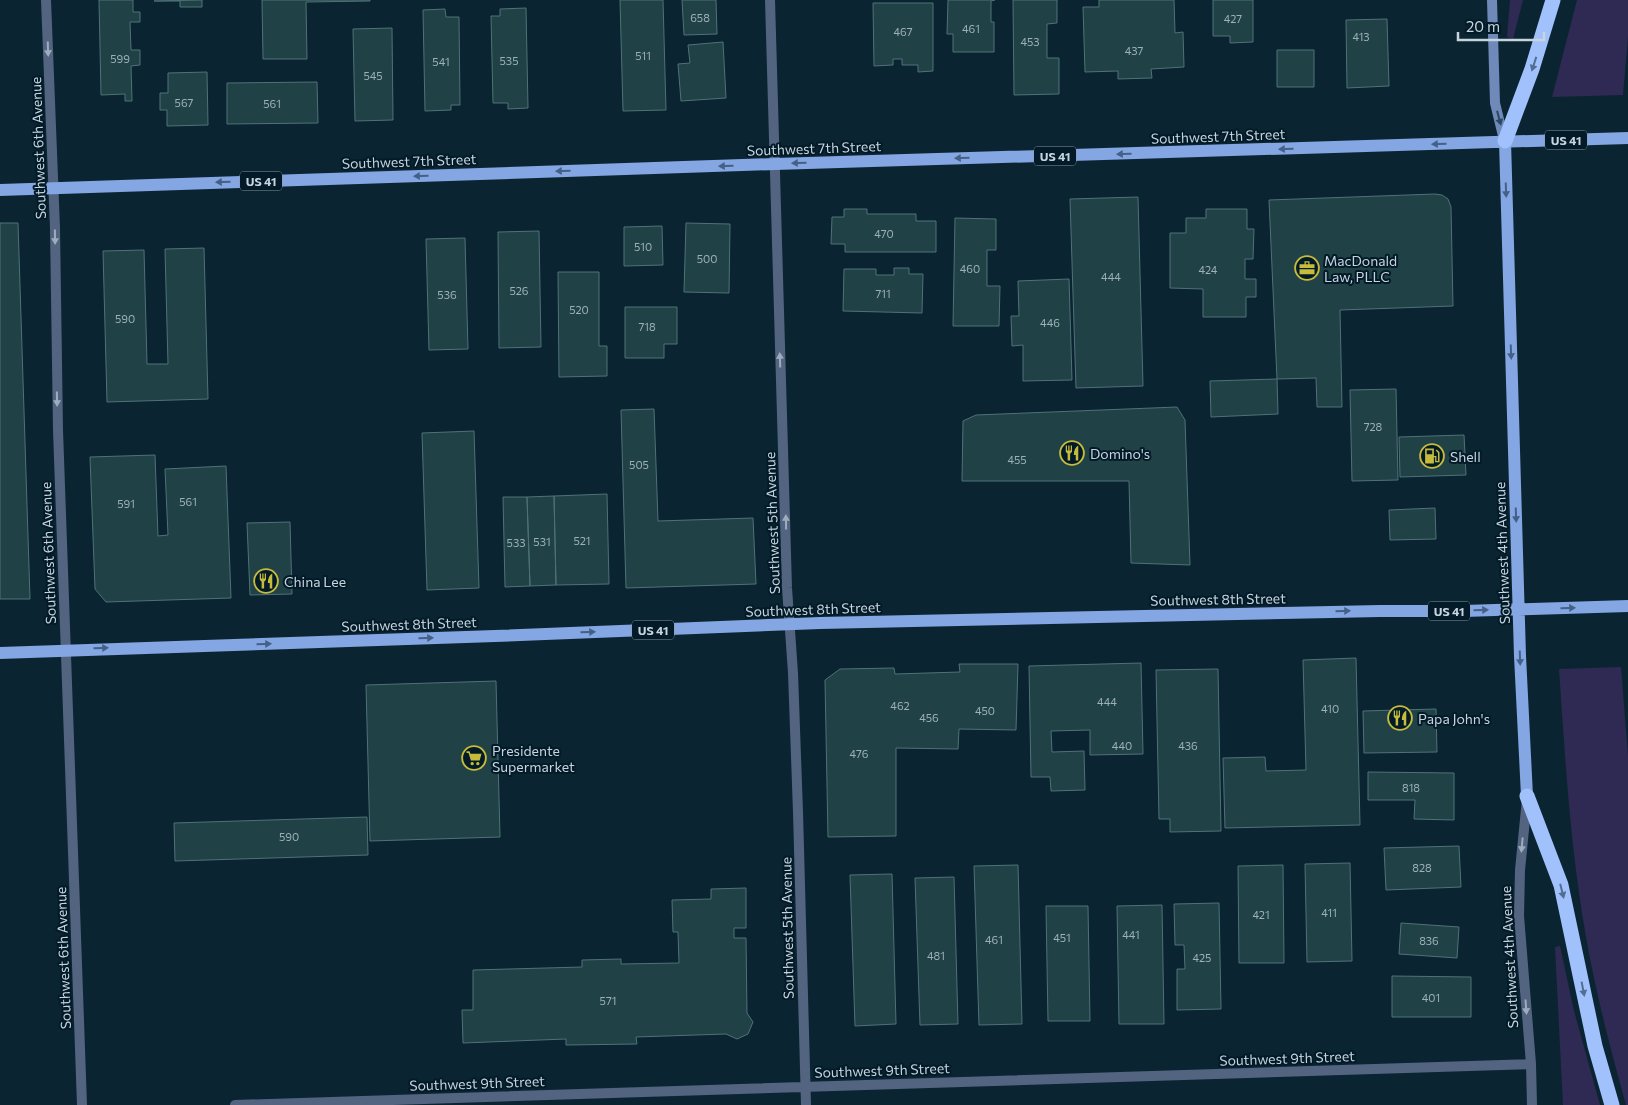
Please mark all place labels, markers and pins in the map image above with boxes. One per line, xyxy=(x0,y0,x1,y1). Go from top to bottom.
place label: MacDonald Law, PLLC xyxy=(1324,252,1397,285)
office icon: MacDonald Law, PLLC xyxy=(1294,255,1320,281)
restaurant icon: Domino's xyxy=(1059,440,1085,466)
fuel station icon: Shell xyxy=(1419,443,1445,469)
place label: Domino's xyxy=(1090,445,1150,462)
place label: Shell xyxy=(1450,448,1481,465)
restaurant icon: China Lee xyxy=(253,568,279,594)
place label: China Lee xyxy=(284,573,346,590)
restaurant icon: Papa John's xyxy=(1387,705,1413,731)
place label: Papa John's xyxy=(1418,710,1490,727)
place label: Presidente Supermarket xyxy=(492,742,575,775)
supermarket icon: Presidente Supermarket xyxy=(461,745,487,771)

